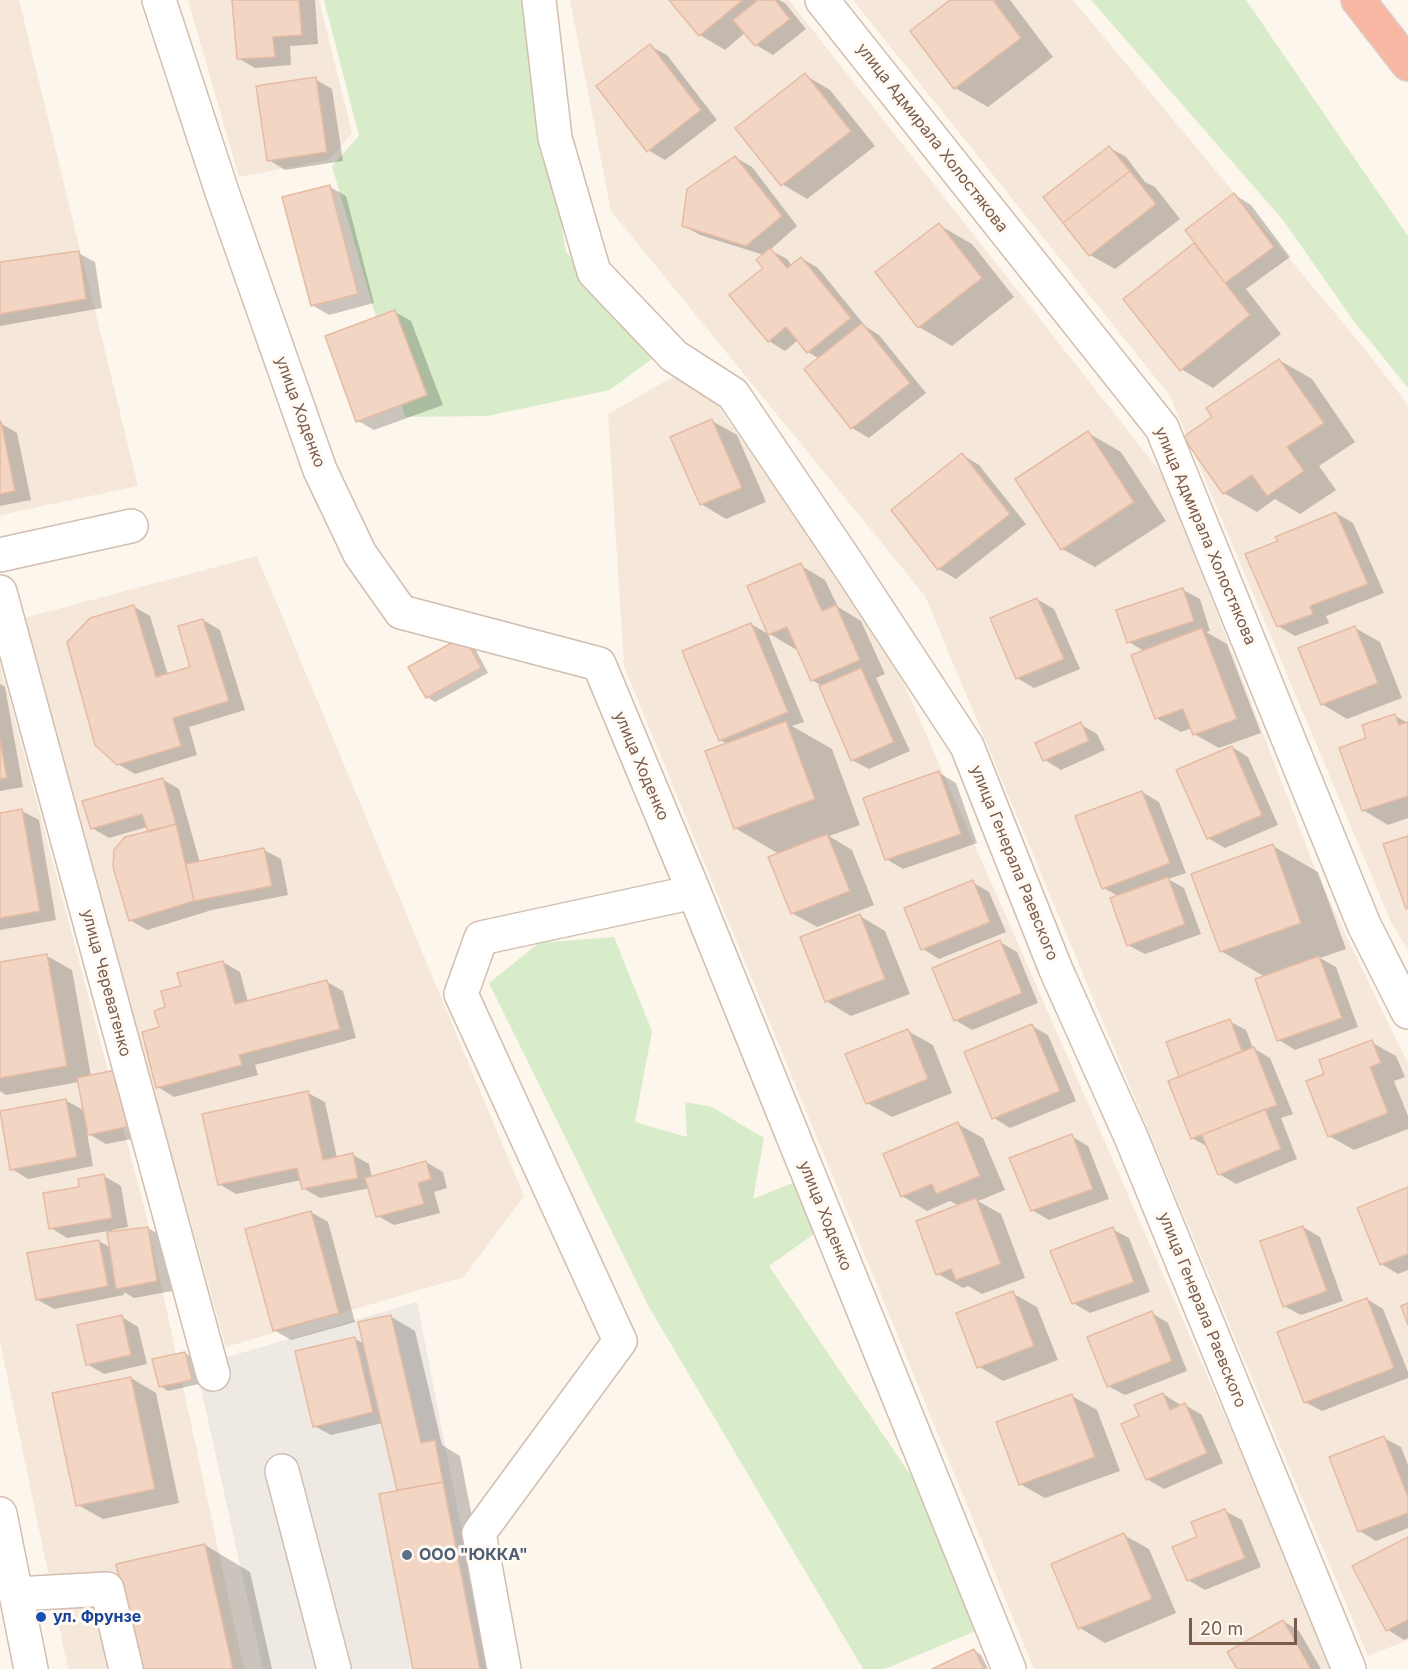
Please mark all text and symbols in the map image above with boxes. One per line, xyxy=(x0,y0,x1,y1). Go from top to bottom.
street label: улица Адмирала Холостякова xyxy=(852,40,1012,236)
street label: улица Ходенко xyxy=(271,354,329,470)
street label: улица Адмирала Холостякова xyxy=(1150,424,1260,648)
street label: улица Ходенко xyxy=(609,709,673,823)
street label: улица Генерала Раевского xyxy=(966,763,1062,963)
street label: улица Череватенко xyxy=(77,907,135,1059)
street label: улица Ходенко xyxy=(794,1158,856,1274)
street label: улица Генерала Раевского xyxy=(1154,1210,1250,1410)
place label: ООО "ЮККА" xyxy=(419,1545,528,1565)
marker: ООО "ЮККА" xyxy=(400,1548,414,1562)
scale bar xyxy=(1192,1606,1300,1644)
place label: ул. Фрунзе xyxy=(53,1607,141,1627)
marker: ул. Фрунзе xyxy=(34,1610,48,1624)
text: 20 m xyxy=(1200,1618,1243,1639)

